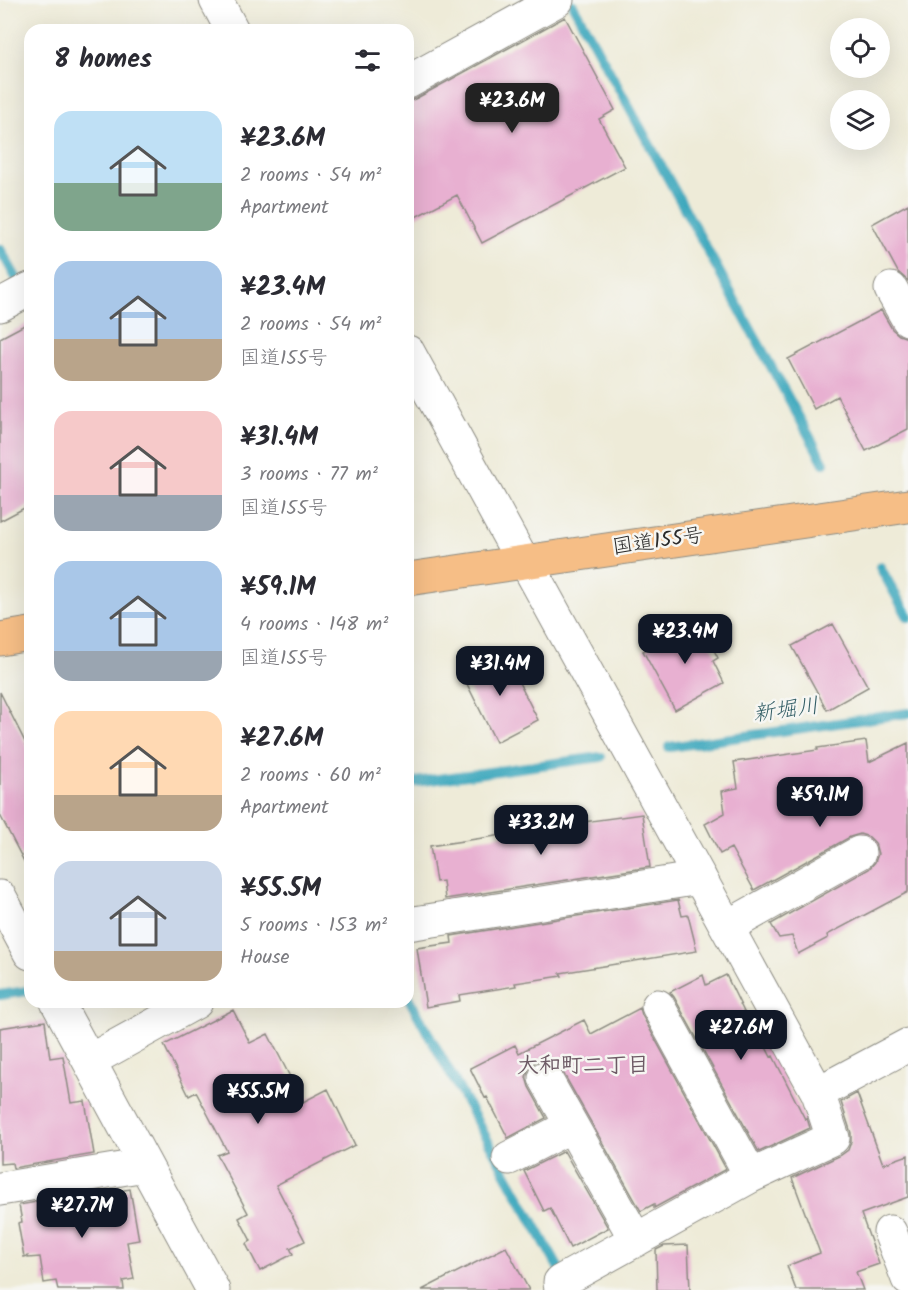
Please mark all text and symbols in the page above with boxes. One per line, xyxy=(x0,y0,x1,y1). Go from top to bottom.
map controls xyxy=(830,18,890,150)
button: locate xyxy=(830,18,890,78)
text: 8 homes xyxy=(54,39,152,81)
icon: filters xyxy=(351,44,384,77)
pin: ¥23.6M xyxy=(463,83,561,134)
text: ¥23.6M xyxy=(479,86,545,118)
button: layers xyxy=(830,90,890,150)
text: ¥23.6M xyxy=(240,118,325,160)
icon: home xyxy=(102,135,174,207)
text: 2 rooms · 54 m² xyxy=(240,160,381,192)
text: Apartment xyxy=(240,192,329,224)
text: ¥23.4M xyxy=(240,267,325,309)
icon: home xyxy=(102,285,174,357)
text: 2 rooms · 54 m² xyxy=(240,309,381,341)
text: 国道155号 xyxy=(240,343,328,375)
text: ¥31.4M xyxy=(240,417,318,459)
icon: home xyxy=(102,435,174,507)
text: 3 rooms · 77 m² xyxy=(240,459,378,491)
text: 国道155号 xyxy=(240,493,328,525)
street label: 国道155号 xyxy=(610,519,706,565)
text: ¥59.1M xyxy=(240,567,316,609)
icon: home xyxy=(102,585,174,657)
text: 4 rooms · 148 m² xyxy=(240,609,388,641)
pin: ¥23.4M xyxy=(636,614,734,665)
text: ¥23.4M xyxy=(652,617,718,649)
text: 国道155号 xyxy=(240,643,328,675)
pin: ¥31.4M xyxy=(451,646,549,697)
text: ¥31.4M xyxy=(470,649,530,681)
water label: 新堀川 xyxy=(751,689,821,733)
text: ¥27.6M xyxy=(240,718,323,760)
icon: home xyxy=(102,735,174,807)
text: 2 rooms · 60 m² xyxy=(240,760,381,792)
pin: ¥59.1M xyxy=(771,777,869,828)
text: ¥59.1M xyxy=(791,780,849,812)
text: Apartment xyxy=(240,792,329,824)
pin: ¥33.2M xyxy=(492,805,590,856)
text: ¥33.2M xyxy=(508,808,574,840)
text: ¥55.5M xyxy=(240,868,321,910)
icon: home xyxy=(102,885,174,957)
text: 5 rooms · 153 m² xyxy=(240,910,387,942)
text: House xyxy=(240,942,290,974)
pin: ¥27.6M xyxy=(692,1010,790,1061)
text: ¥27.6M xyxy=(709,1013,773,1045)
district label: 大和町二丁目 xyxy=(517,1049,649,1084)
pin: ¥55.5M xyxy=(209,1074,307,1125)
text: ¥55.5M xyxy=(227,1077,289,1109)
pin: ¥27.7M xyxy=(33,1188,131,1239)
text: ¥27.7M xyxy=(51,1191,113,1223)

